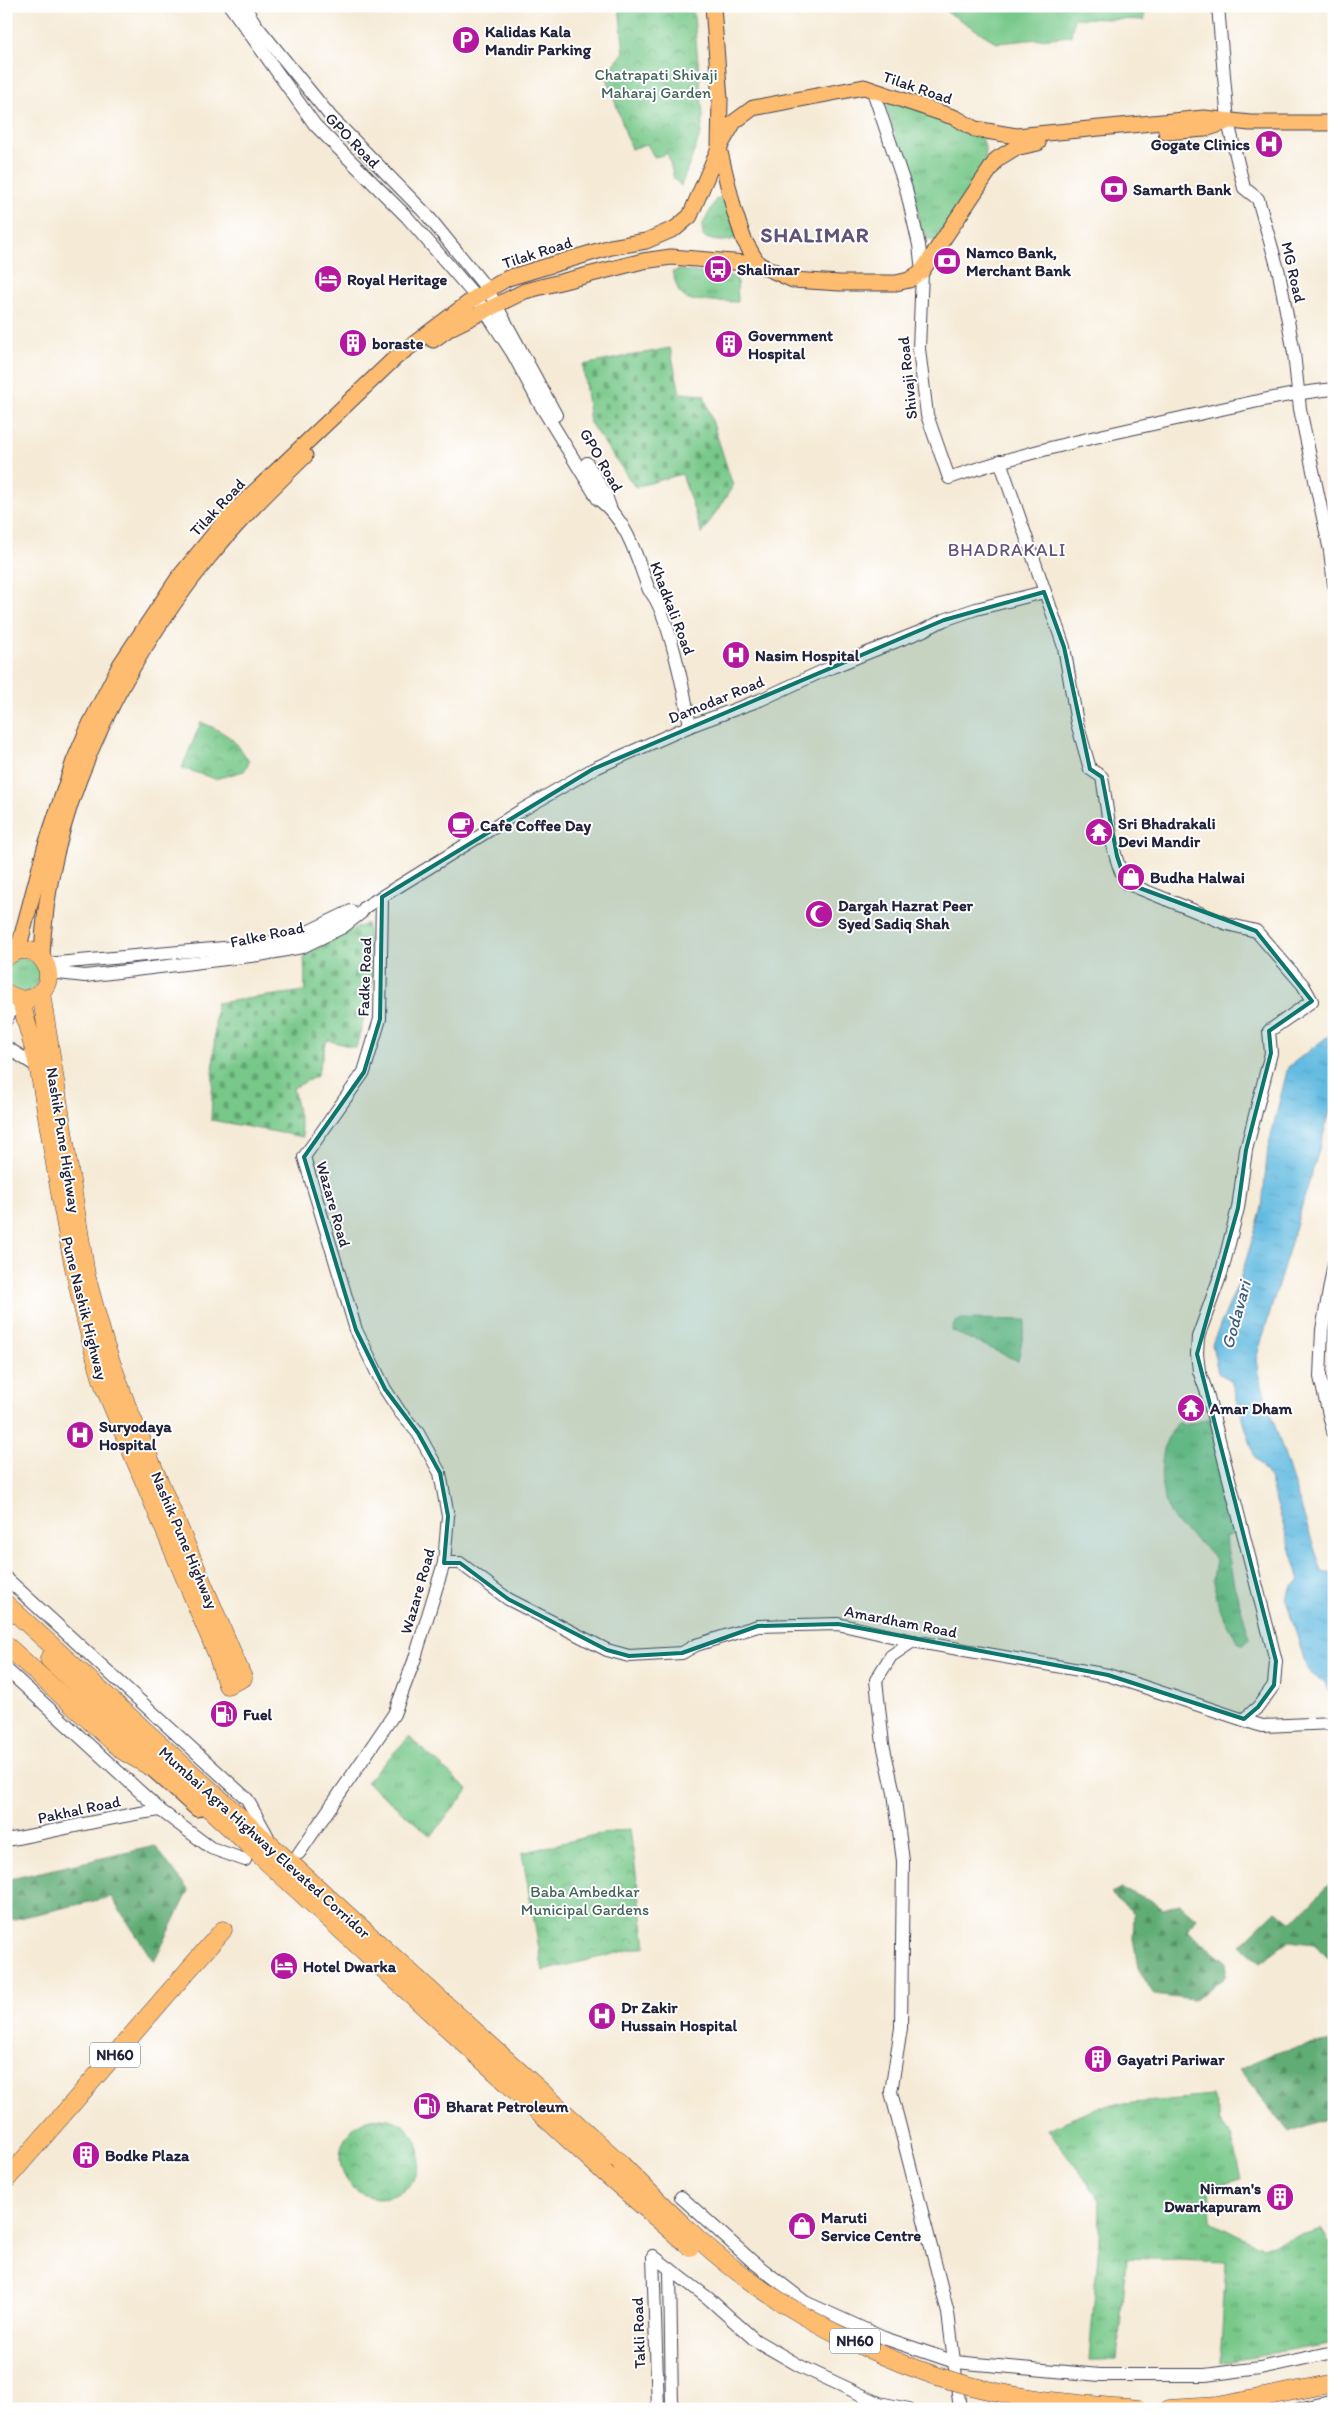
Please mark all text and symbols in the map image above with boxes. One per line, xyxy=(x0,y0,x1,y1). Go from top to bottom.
place label: Kalidas Kala Mandir Parking xyxy=(485,22,592,60)
parking icon: Kalidas Kala Mandir Parking xyxy=(451,25,481,55)
park label: Chatrapati Shivaji Maharaj Garden xyxy=(594,65,718,102)
street label: Tilak Road xyxy=(881,67,955,108)
street label: GPO Road xyxy=(321,109,384,172)
hospital icon: Gogate Clinics xyxy=(1254,129,1284,159)
place label: Gogate Clinics xyxy=(1151,135,1250,155)
bank icon: Samarth Bank xyxy=(1099,174,1129,204)
place label: Samarth Bank xyxy=(1133,180,1232,199)
district label: SHALIMAR xyxy=(761,222,869,247)
street label: Tilak Road xyxy=(500,232,575,273)
street label: MG Road xyxy=(1277,240,1310,305)
place label: Namco Bank, Merchant Bank xyxy=(966,243,1072,280)
bank icon: Namco Bank, Merchant Bank xyxy=(932,246,962,276)
bus stop icon: Shalimar xyxy=(703,254,733,284)
place label: Shalimar xyxy=(737,260,800,279)
hotel icon: Royal Heritage xyxy=(313,264,343,294)
place label: Royal Heritage xyxy=(347,270,448,290)
place label: Government Hospital xyxy=(748,326,833,364)
building icon: boraste xyxy=(338,328,368,358)
building icon: Government Hospital xyxy=(714,329,744,359)
place label: boraste xyxy=(372,334,424,353)
street label: Shivaji Road xyxy=(894,335,921,420)
street label: GPO Road xyxy=(576,425,627,496)
street label: Tilak Road xyxy=(186,474,249,540)
district label: BHADRAKALI xyxy=(948,539,1066,561)
street label: Khadkali Road xyxy=(646,559,699,658)
hospital icon: Nasim Hospital xyxy=(721,640,751,670)
place label: Nasim Hospital xyxy=(755,646,860,666)
street label: Damodar Road xyxy=(665,672,767,727)
cafe icon: Cafe Coffee Day xyxy=(446,810,476,840)
place label: Sri Bhadrakali Devi Mandir xyxy=(1118,814,1216,851)
place label: Cafe Coffee Day xyxy=(480,816,592,836)
temple icon: Sri Bhadrakali Devi Mandir xyxy=(1084,817,1114,847)
shop icon: Budha Halwai xyxy=(1116,862,1146,892)
place label: Budha Halwai xyxy=(1150,868,1245,887)
place label: Dargah Hazrat Peer Syed Sadiq Shah xyxy=(838,896,974,934)
mosque icon: Dargah Hazrat Peer Syed Sadiq Shah xyxy=(804,899,834,929)
street label: Falke Road xyxy=(228,917,306,952)
street label: Fadke Road xyxy=(354,937,375,1017)
street label: Nashik Pune Highway xyxy=(43,1066,84,1215)
street label: Wazare Road xyxy=(312,1159,355,1250)
street label: Pune Nashik Highway xyxy=(57,1234,112,1382)
water label: Godavari xyxy=(1216,1276,1256,1352)
temple icon: Amar Dham xyxy=(1176,1393,1206,1423)
place label: Amar Dham xyxy=(1209,1399,1293,1418)
place label: Suryodaya Hospital xyxy=(99,1417,172,1455)
hospital icon: Suryodaya Hospital xyxy=(65,1420,95,1450)
street label: Nashik Pune Highway xyxy=(147,1469,222,1612)
street label: Wazare Road xyxy=(396,1546,439,1636)
street label: Amardham Road xyxy=(843,1601,959,1642)
fuel station icon: Fuel xyxy=(209,1699,239,1729)
place label: Fuel xyxy=(243,1705,273,1724)
street label: Mumbai Agra Highway Elevated Corridor xyxy=(155,1742,375,1943)
street label: Pakhal Road xyxy=(36,1791,123,1828)
park label: Baba Ambedkar Municipal Gardens xyxy=(521,1882,649,1919)
hotel icon: Hotel Dwarka xyxy=(269,1951,299,1981)
place label: Hotel Dwarka xyxy=(303,1957,397,1976)
place label: Dr Zakir Hussain Hospital xyxy=(621,1998,737,2036)
hospital icon: Dr Zakir Hussain Hospital xyxy=(587,2001,617,2031)
road number: NH60 xyxy=(90,2042,140,2068)
building icon: Gayatri Pariwar xyxy=(1083,2044,1113,2074)
place label: Gayatri Pariwar xyxy=(1117,2050,1225,2070)
fuel station icon: Bharat Petroleum xyxy=(412,2091,442,2121)
place label: Bharat Petroleum xyxy=(446,2097,569,2116)
building icon: Bodke Plaza xyxy=(71,2140,101,2170)
place label: Bodke Plaza xyxy=(105,2146,190,2165)
place label: Nirman's Dwarkapuram xyxy=(1164,2179,1262,2217)
building icon: Nirman's Dwarkapuram xyxy=(1265,2182,1295,2212)
place label: Maruti Service Centre xyxy=(821,2208,922,2245)
shop icon: Maruti Service Centre xyxy=(787,2211,817,2241)
street label: Takli Road xyxy=(628,2297,649,2369)
road number: NH60 xyxy=(830,2328,880,2354)

